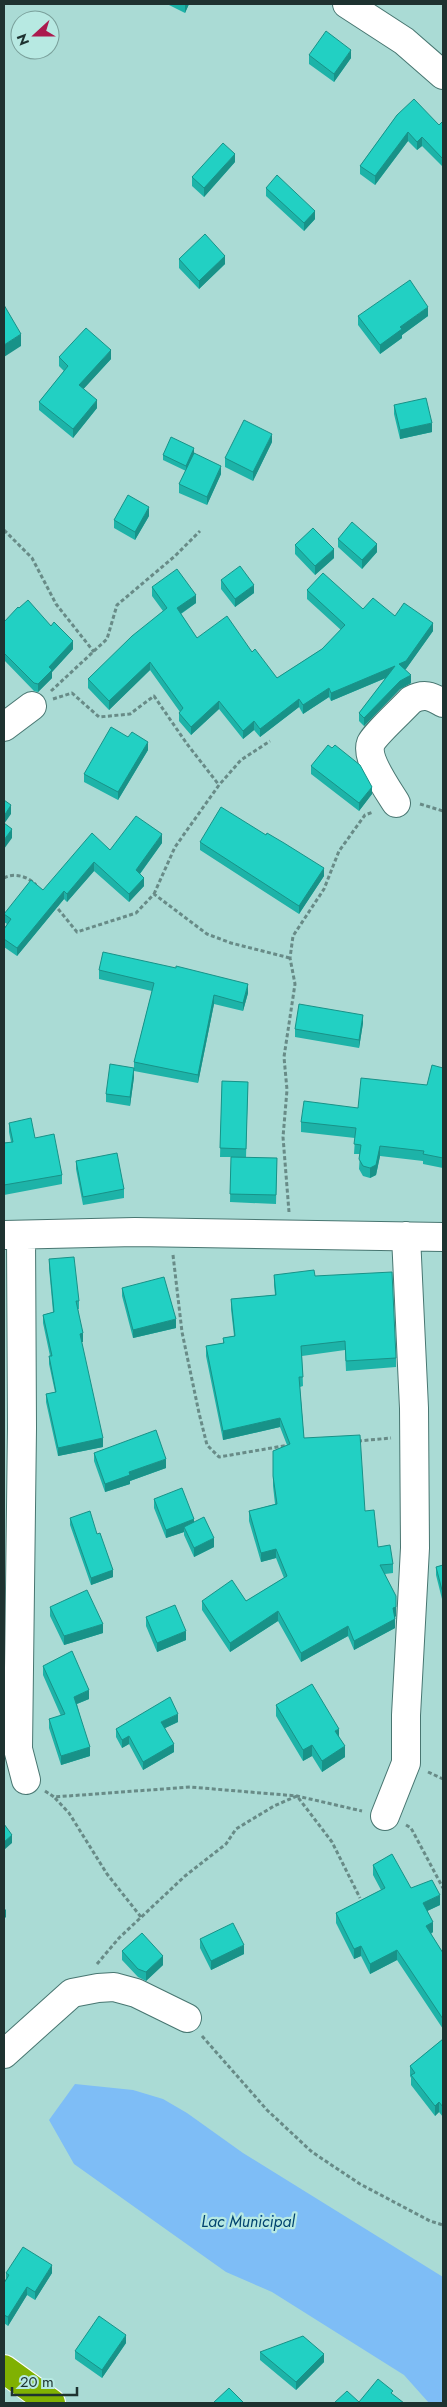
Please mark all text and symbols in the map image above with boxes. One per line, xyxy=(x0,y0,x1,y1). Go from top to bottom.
north arrow xyxy=(10,10,60,60)
text: N xyxy=(12,31,34,48)
water label: Lac Municipal xyxy=(201,2210,296,2233)
scale bar xyxy=(12,2364,78,2396)
text: 20 m xyxy=(20,2371,54,2393)

